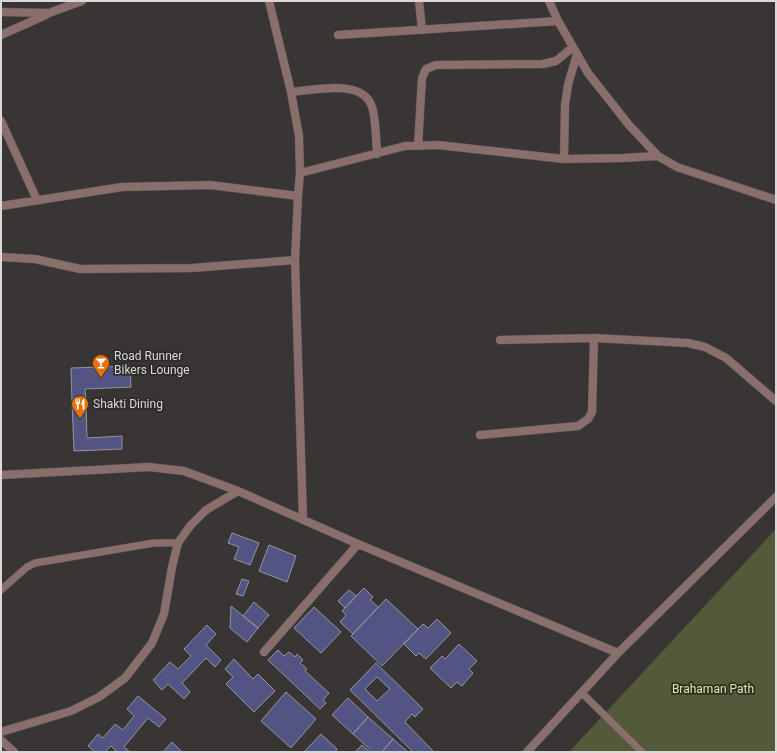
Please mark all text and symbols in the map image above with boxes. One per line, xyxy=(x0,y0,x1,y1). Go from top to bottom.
place label: Road Runner Bikers Lounge xyxy=(114,349,190,377)
bar icon: Road Runner Bikers Lounge xyxy=(91,353,111,378)
restaurant icon: Shakti Dining xyxy=(70,394,90,419)
place label: Shakti Dining xyxy=(93,397,163,411)
park label: Brahaman Path xyxy=(672,682,754,696)

